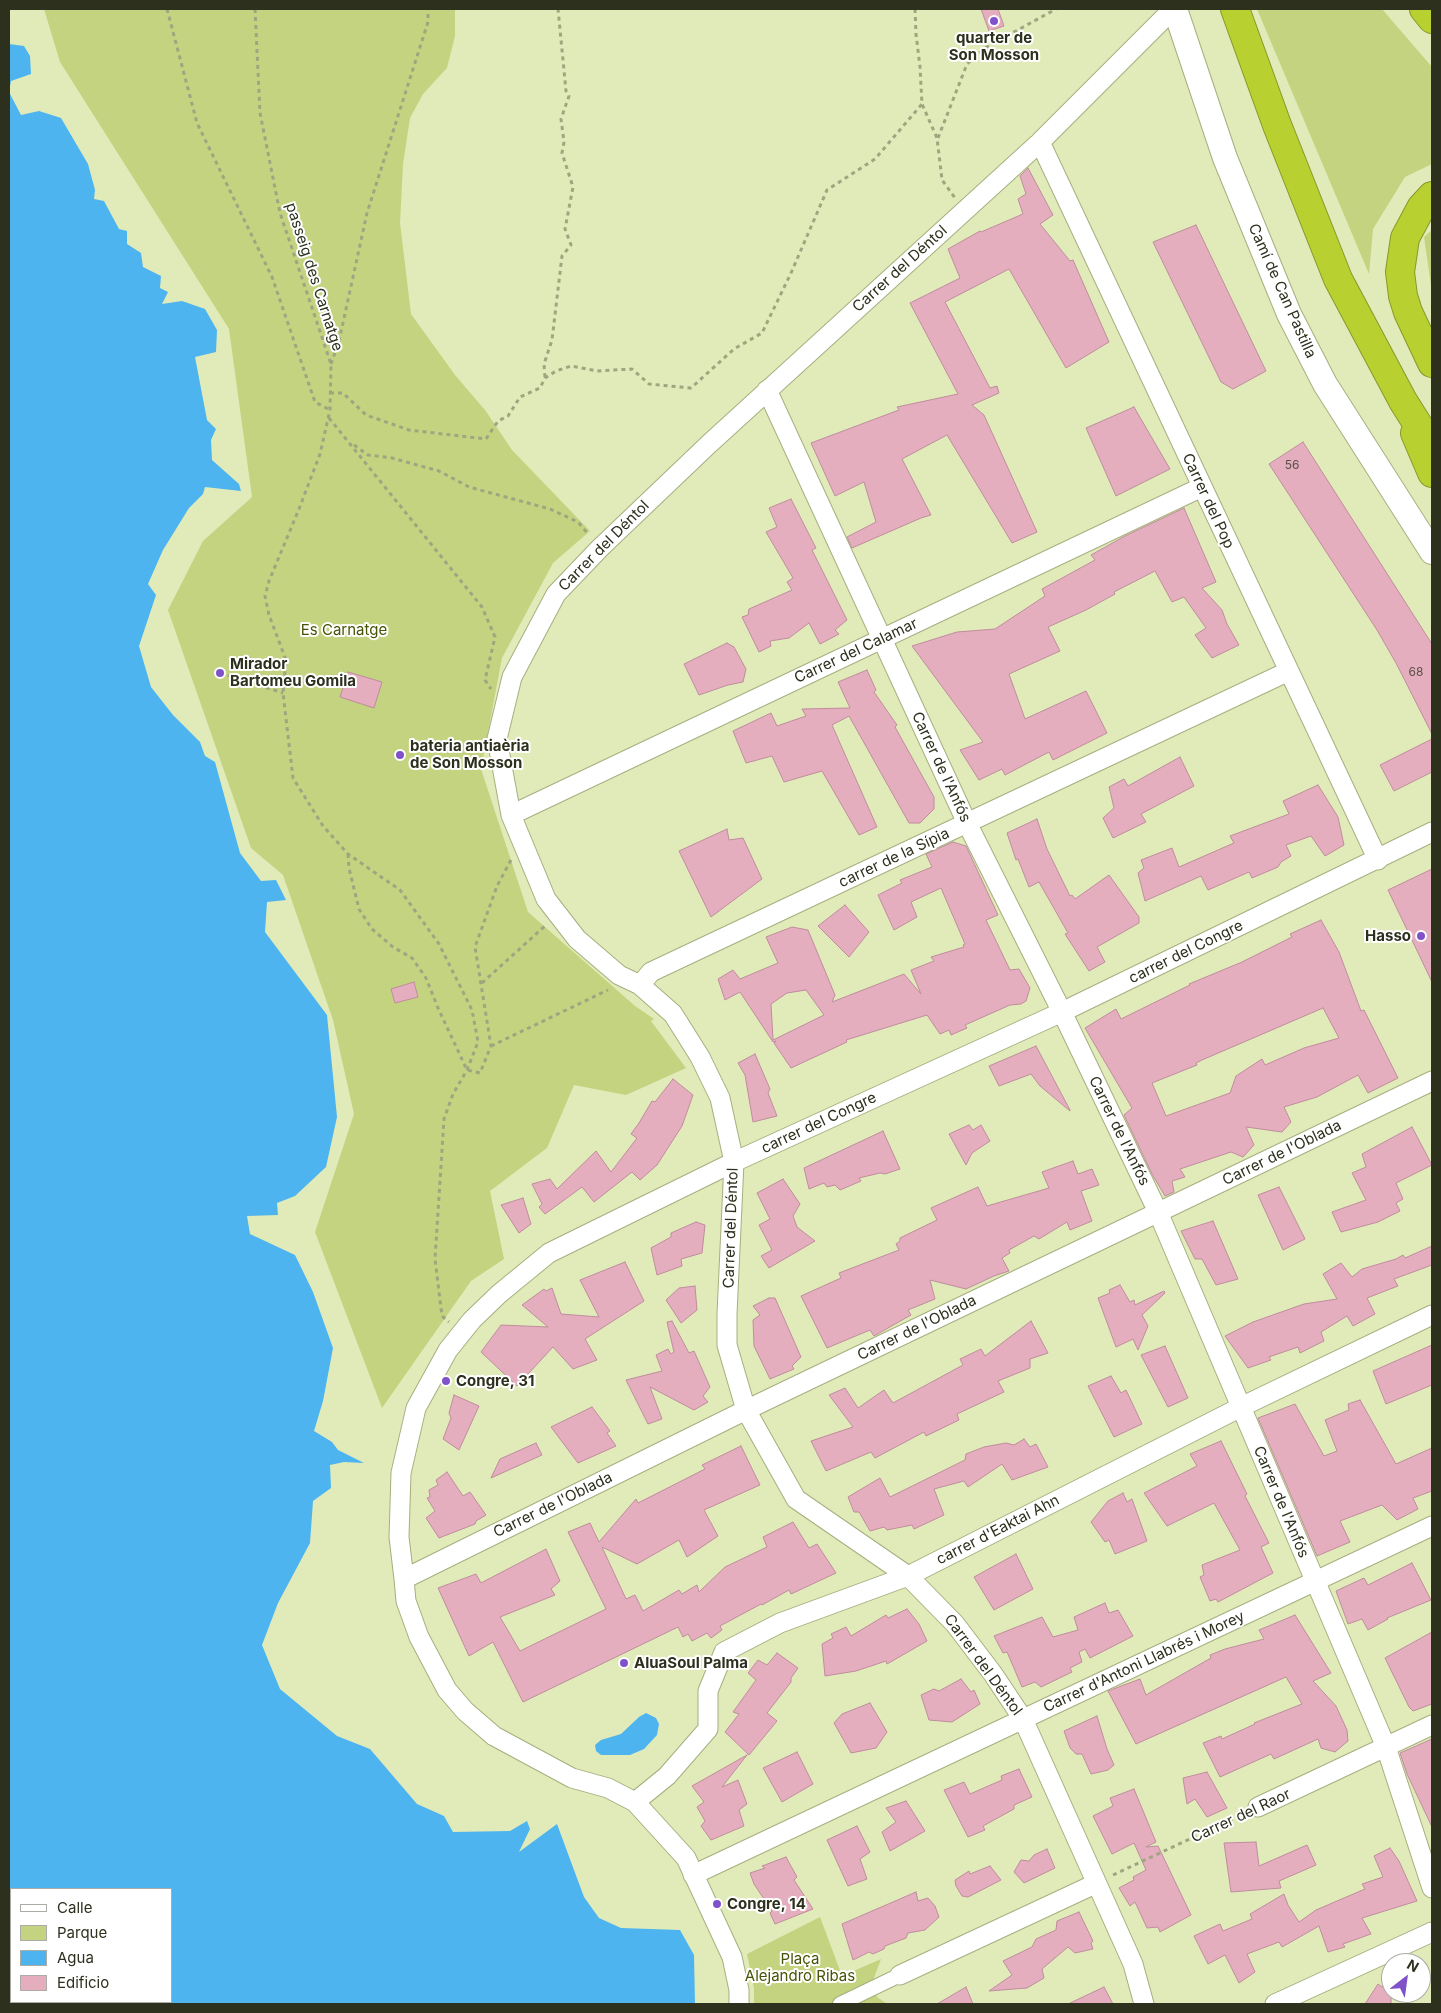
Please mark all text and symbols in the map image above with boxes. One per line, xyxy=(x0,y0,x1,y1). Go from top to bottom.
marker: quarter de Son Mosson xyxy=(988,15,1000,27)
place label: quarter de Son Mosson xyxy=(949,29,1039,64)
street label: passeig des Carnatge xyxy=(282,201,346,353)
street label: Camí de Can Pastilla xyxy=(1244,221,1320,361)
street label: Carrer del Déntol xyxy=(849,222,951,316)
street label: Carrer del Pop xyxy=(1178,451,1238,551)
house number: 56 xyxy=(1285,458,1299,472)
street label: Carrer del Déntol xyxy=(555,497,653,595)
street label: Carrer del Calamar xyxy=(792,615,920,687)
park label: Es Carnatge xyxy=(301,621,387,639)
place label: Mirador Bartomeu Gomila xyxy=(230,655,356,690)
house number: 68 xyxy=(1409,665,1423,679)
marker: Mirador Bartomeu Gomila xyxy=(214,667,226,679)
street label: Carrer de l'Anfós xyxy=(908,709,974,825)
place label: bateria antiaèria de Son Mosson xyxy=(410,737,529,772)
marker: bateria antiaèria de Son Mosson xyxy=(394,749,406,761)
street label: carrer de la Sípia xyxy=(836,824,952,892)
street label: carrer del Congre xyxy=(1126,917,1246,987)
place label: Hasso xyxy=(1365,927,1411,945)
marker: Hasso xyxy=(1415,930,1427,942)
street label: Carrer de l'Anfós xyxy=(1085,1073,1153,1189)
street label: carrer del Congre xyxy=(759,1088,879,1158)
street label: Carrer de l'Oblada xyxy=(1220,1116,1344,1190)
street label: Carrer del Déntol xyxy=(720,1167,742,1289)
street label: Carrer de l'Oblada xyxy=(855,1291,979,1365)
place label: Congre, 31 xyxy=(456,1372,535,1390)
marker: Congre, 31 xyxy=(440,1375,452,1387)
street label: Carrer de l'Anfós xyxy=(1249,1443,1313,1561)
street label: Carrer de l'Oblada xyxy=(491,1468,615,1542)
street label: carrer d'Eaktai Ahn xyxy=(933,1491,1063,1569)
street label: Carrer d'Antoni Llabrés i Morey xyxy=(1040,1607,1248,1717)
street label: Carrer del Déntol xyxy=(940,1611,1026,1719)
place label: AluaSoul Palma xyxy=(634,1654,748,1672)
marker: AluaSoul Palma xyxy=(618,1657,630,1669)
street label: Carrer del Raor xyxy=(1188,1785,1294,1847)
legend xyxy=(10,1888,172,2003)
place label: Congre, 14 xyxy=(727,1895,806,1913)
text: Calle xyxy=(57,1898,92,1917)
marker: Congre, 14 xyxy=(711,1898,723,1910)
text: Parque xyxy=(57,1923,107,1942)
text: Agua xyxy=(57,1948,94,1967)
park label: Plaça Alejandro Ribas xyxy=(745,1950,855,1985)
north arrow xyxy=(1381,1953,1431,2003)
text: N xyxy=(1404,1955,1422,1975)
text: Edificio xyxy=(57,1973,109,1992)

